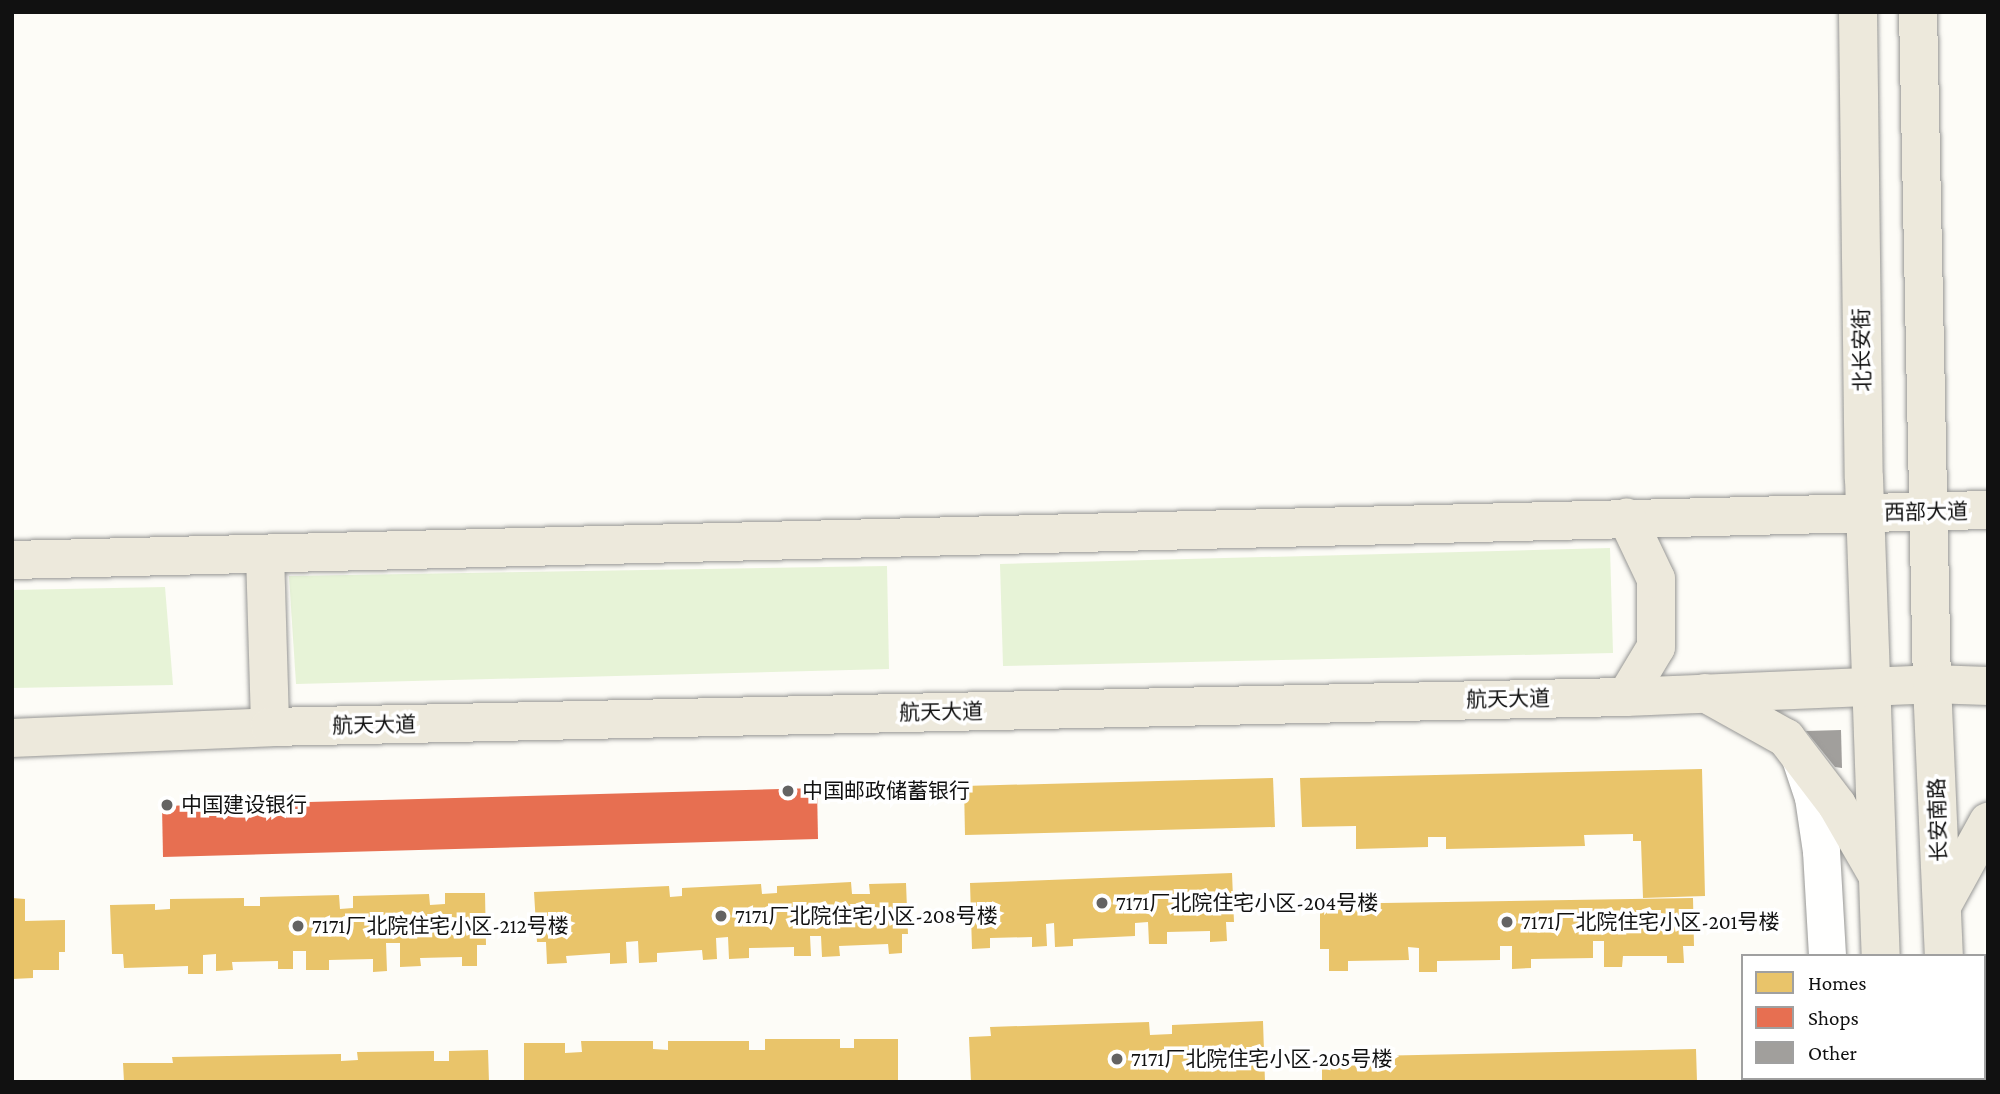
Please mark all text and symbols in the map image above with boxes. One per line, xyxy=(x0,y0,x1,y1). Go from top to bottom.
street label: 北长安街 xyxy=(1849,308,1875,392)
street label: 西部大道 xyxy=(1884,499,1968,525)
street label: 航天大道 xyxy=(1466,686,1550,712)
street label: 航天大道 xyxy=(899,699,983,725)
street label: 航天大道 xyxy=(332,712,416,738)
place label: 中国邮政储蓄银行 xyxy=(802,778,970,804)
street label: 长安南路 xyxy=(1924,778,1952,862)
marker: 中国邮政储蓄银行 xyxy=(780,783,796,799)
place label: 中国建设银行 xyxy=(181,792,307,818)
marker: 中国建设银行 xyxy=(159,797,175,813)
place label: 7171厂北院住宅小区-204号楼 xyxy=(1116,890,1378,916)
marker: 7171厂北院住宅小区-204号楼 xyxy=(1094,895,1110,911)
place label: 7171厂北院住宅小区-208号楼 xyxy=(735,903,998,929)
marker: 7171厂北院住宅小区-208号楼 xyxy=(713,908,729,924)
place label: 7171厂北院住宅小区-201号楼 xyxy=(1521,909,1780,935)
place label: 7171厂北院住宅小区-212号楼 xyxy=(312,913,569,939)
marker: 7171厂北院住宅小区-201号楼 xyxy=(1499,914,1515,930)
marker: 7171厂北院住宅小区-212号楼 xyxy=(290,918,306,934)
legend xyxy=(1741,954,1986,1080)
text: Homes xyxy=(1808,971,1867,995)
text: Shops xyxy=(1808,1006,1859,1030)
text: Other xyxy=(1808,1041,1857,1065)
place label: 7171厂北院住宅小区-205号楼 xyxy=(1131,1046,1392,1072)
marker: 7171厂北院住宅小区-205号楼 xyxy=(1109,1051,1125,1067)

